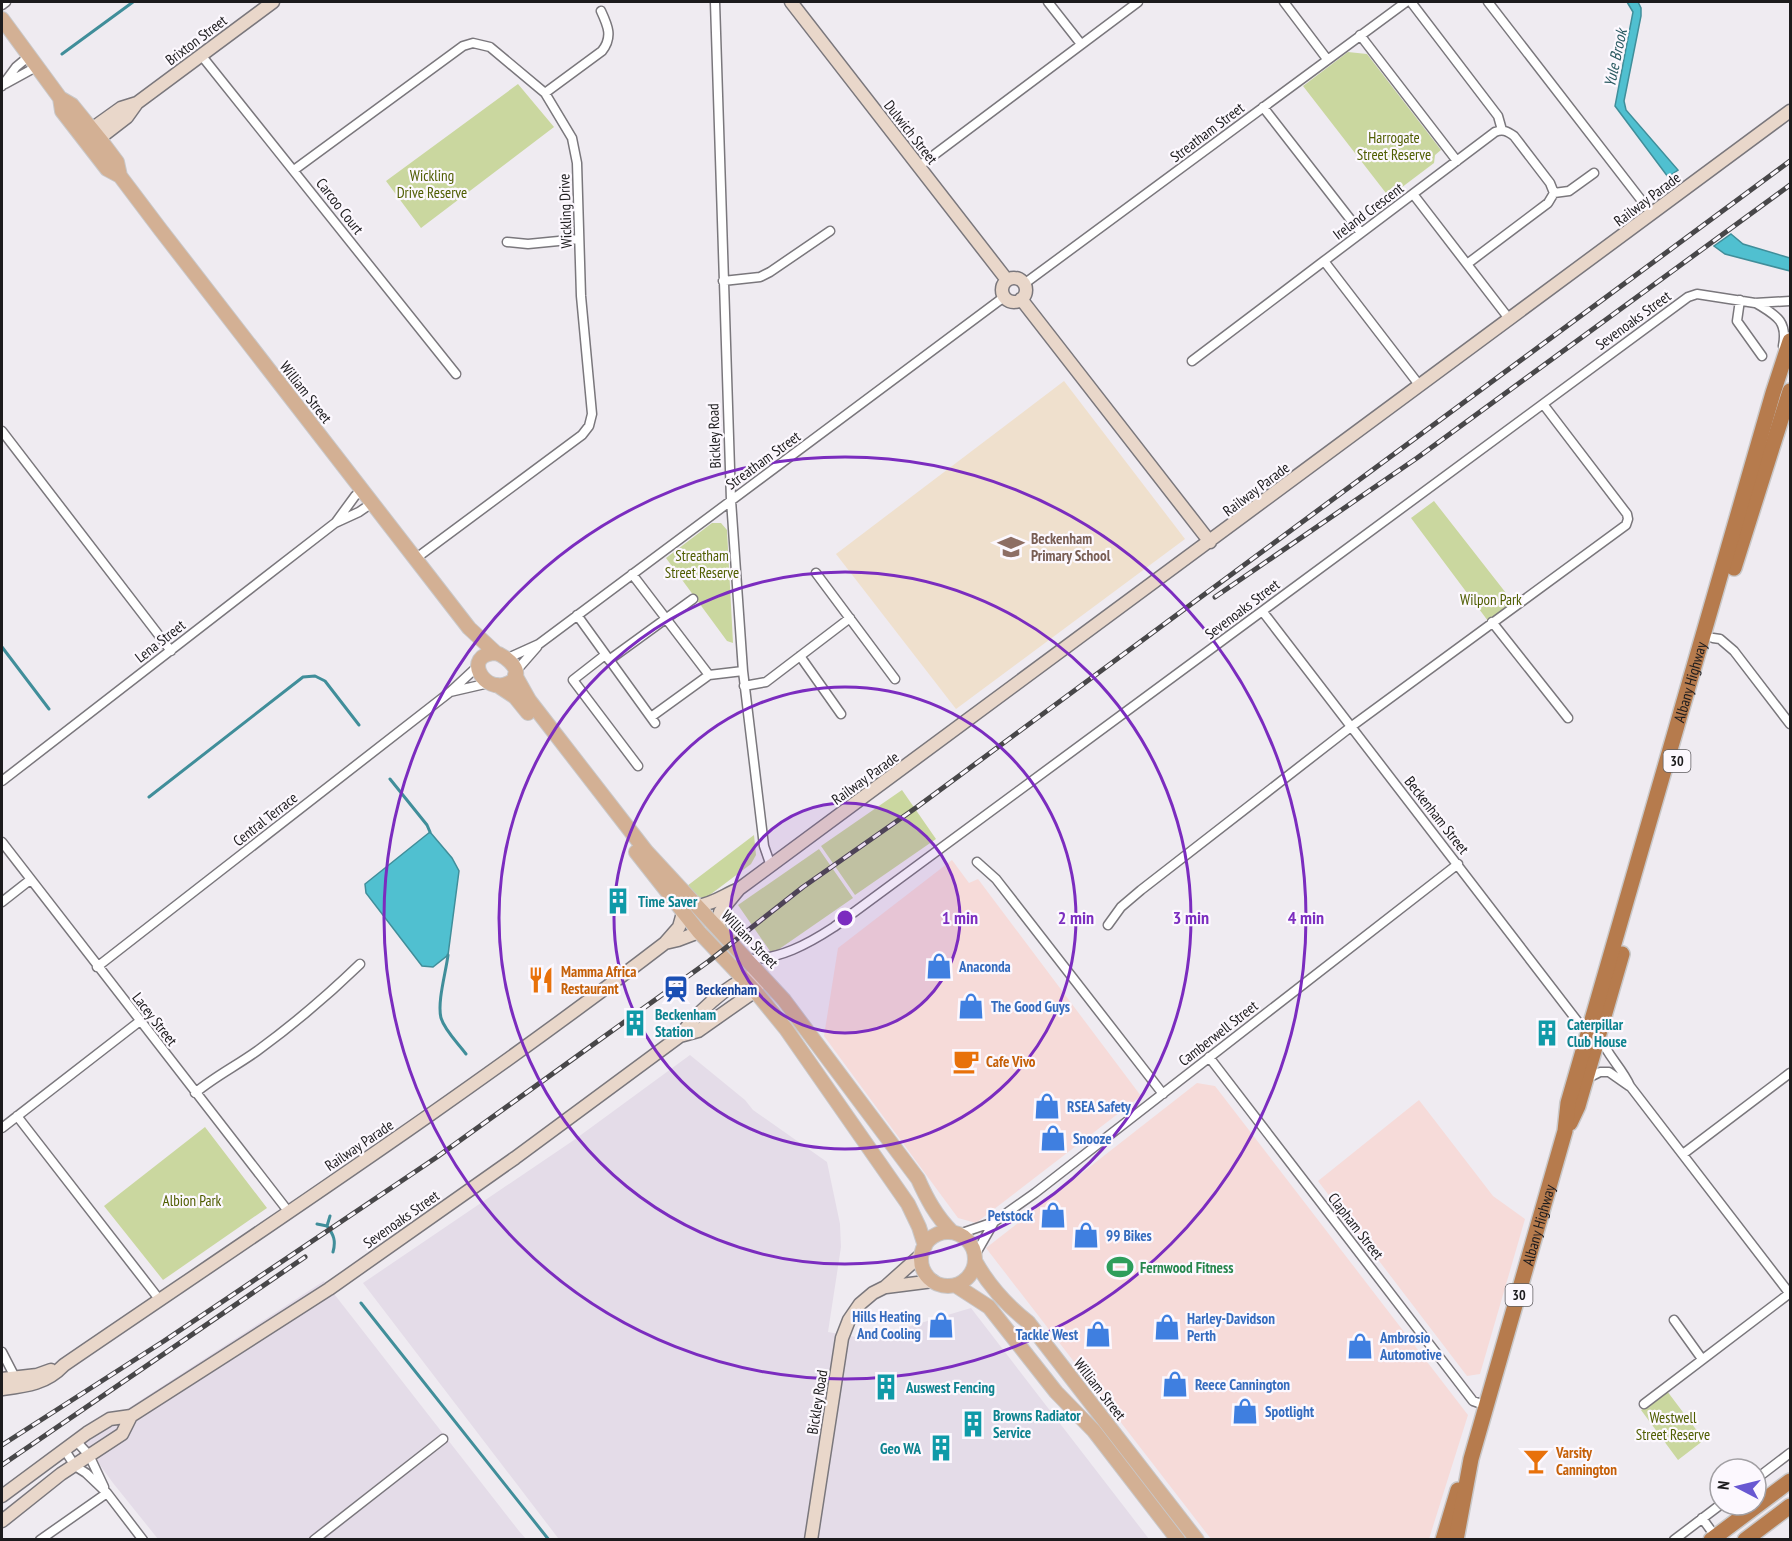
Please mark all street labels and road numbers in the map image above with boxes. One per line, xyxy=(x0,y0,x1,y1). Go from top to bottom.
street label: Brixton Street xyxy=(162,11,230,69)
street label: Dulwich Street xyxy=(880,96,942,168)
street label: Streatham Street xyxy=(1166,98,1248,166)
street label: Railway Parade xyxy=(1610,168,1684,230)
street label: Wickling Drive xyxy=(554,173,576,249)
street label: Carcoo Court xyxy=(312,174,368,238)
street label: Ireland Crescent xyxy=(1329,178,1407,244)
street label: Sevenoaks Street xyxy=(1592,286,1674,354)
street label: William Street xyxy=(276,357,336,427)
street label: Bickley Road xyxy=(703,403,725,469)
street label: Streatham Street xyxy=(722,427,804,493)
street label: Railway Parade xyxy=(1219,458,1293,520)
street label: Sevenoaks Street xyxy=(1201,575,1283,643)
street label: Lena Street xyxy=(131,615,189,667)
street label: Albany Highway xyxy=(1669,639,1710,724)
street label: Railway Parade xyxy=(828,747,902,809)
road number: 30 xyxy=(1664,750,1690,772)
street label: Beckenham Street xyxy=(1401,772,1473,858)
street label: Central Terrace xyxy=(229,788,301,850)
street label: William Street xyxy=(718,906,782,972)
street label: Lacey Street xyxy=(128,989,182,1049)
street label: Camberwell Street xyxy=(1175,996,1261,1070)
street label: Railway Parade xyxy=(321,1115,397,1175)
street label: Albany Highway xyxy=(1518,1182,1559,1267)
street label: Sevenoaks Street xyxy=(359,1186,443,1252)
street label: Clapham Street xyxy=(1324,1189,1388,1263)
road number: 30 xyxy=(1506,1284,1532,1306)
street label: William Street xyxy=(1070,1354,1130,1424)
street label: Bickley Road xyxy=(803,1368,831,1436)

